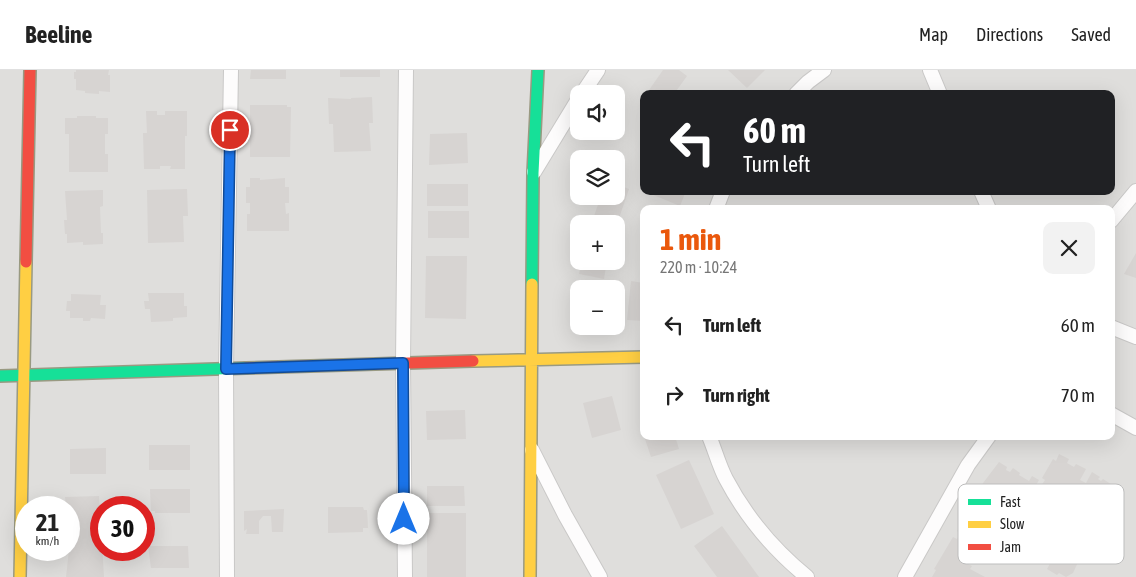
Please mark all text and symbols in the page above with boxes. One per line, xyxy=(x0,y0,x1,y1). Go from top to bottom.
text: Beeline xyxy=(25,21,92,48)
text: Map xyxy=(919,24,948,45)
text: Directions xyxy=(976,24,1043,45)
text: Saved xyxy=(1071,24,1111,45)
map controls xyxy=(570,85,625,335)
button: sound xyxy=(570,85,625,140)
pin xyxy=(209,109,251,151)
icon: left xyxy=(660,110,725,175)
text: 60 m xyxy=(743,110,806,150)
icon: arrive xyxy=(216,116,244,144)
button: layers xyxy=(570,150,625,205)
text: Turn left xyxy=(743,151,810,177)
button: + xyxy=(570,215,625,270)
text: 1 min xyxy=(660,222,721,256)
button: close xyxy=(1043,222,1095,274)
text: 220 m · 10:24 xyxy=(660,258,737,276)
button: − xyxy=(570,280,625,335)
icon: left xyxy=(660,311,688,339)
text: Turn left xyxy=(703,314,761,336)
text: 60 m xyxy=(1061,314,1095,336)
icon: right xyxy=(660,381,688,409)
text: Turn right xyxy=(703,384,770,406)
text: 70 m xyxy=(1061,384,1095,406)
legend xyxy=(958,484,1124,564)
position arrow xyxy=(377,492,429,544)
text: Fast xyxy=(1000,494,1021,510)
speed limit sign: 30 xyxy=(90,496,155,561)
text: 21 xyxy=(36,508,59,536)
text: Slow xyxy=(1000,516,1025,532)
text: km/h xyxy=(36,534,59,548)
text: Jam xyxy=(1000,539,1021,555)

